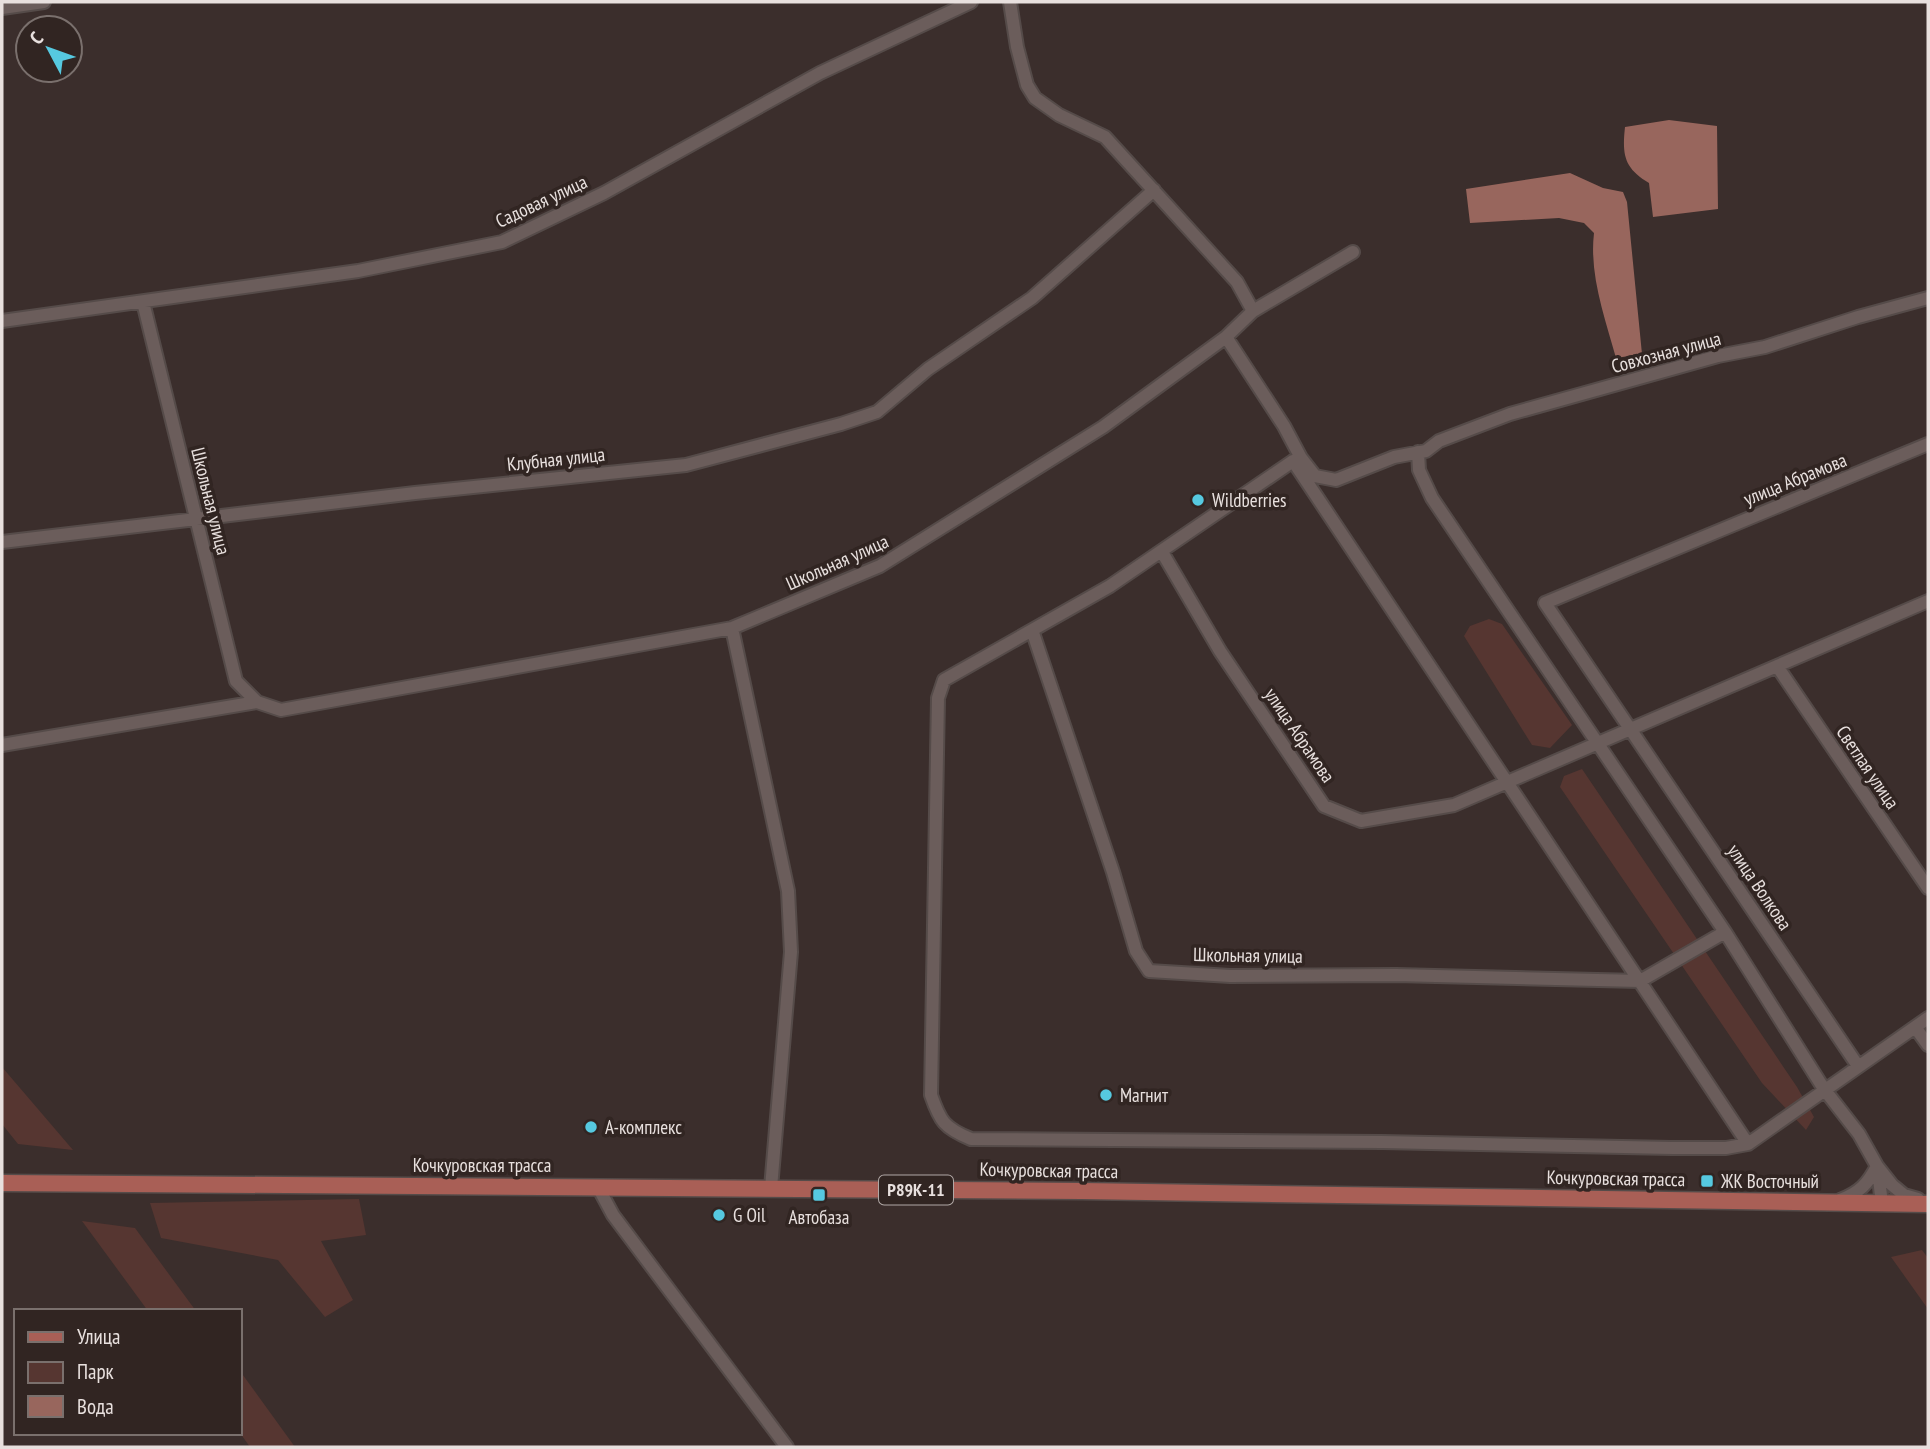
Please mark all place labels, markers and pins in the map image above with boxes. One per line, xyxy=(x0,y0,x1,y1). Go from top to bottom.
place label: Wildberries xyxy=(1212,488,1286,512)
marker: Wildberries xyxy=(1190,492,1206,508)
place label: Магнит xyxy=(1120,1083,1169,1107)
marker: Магнит xyxy=(1098,1087,1114,1103)
place label: А-комплекс xyxy=(605,1115,682,1139)
marker: А-комплекс xyxy=(583,1119,599,1135)
place label: ЖК Восточный xyxy=(1720,1169,1819,1193)
marker: ЖК Восточный xyxy=(1699,1173,1715,1189)
marker: Автобаза xyxy=(811,1187,827,1203)
place label: G Oil xyxy=(733,1203,766,1227)
place label: Автобаза xyxy=(789,1205,849,1229)
marker: G Oil xyxy=(711,1207,727,1223)

